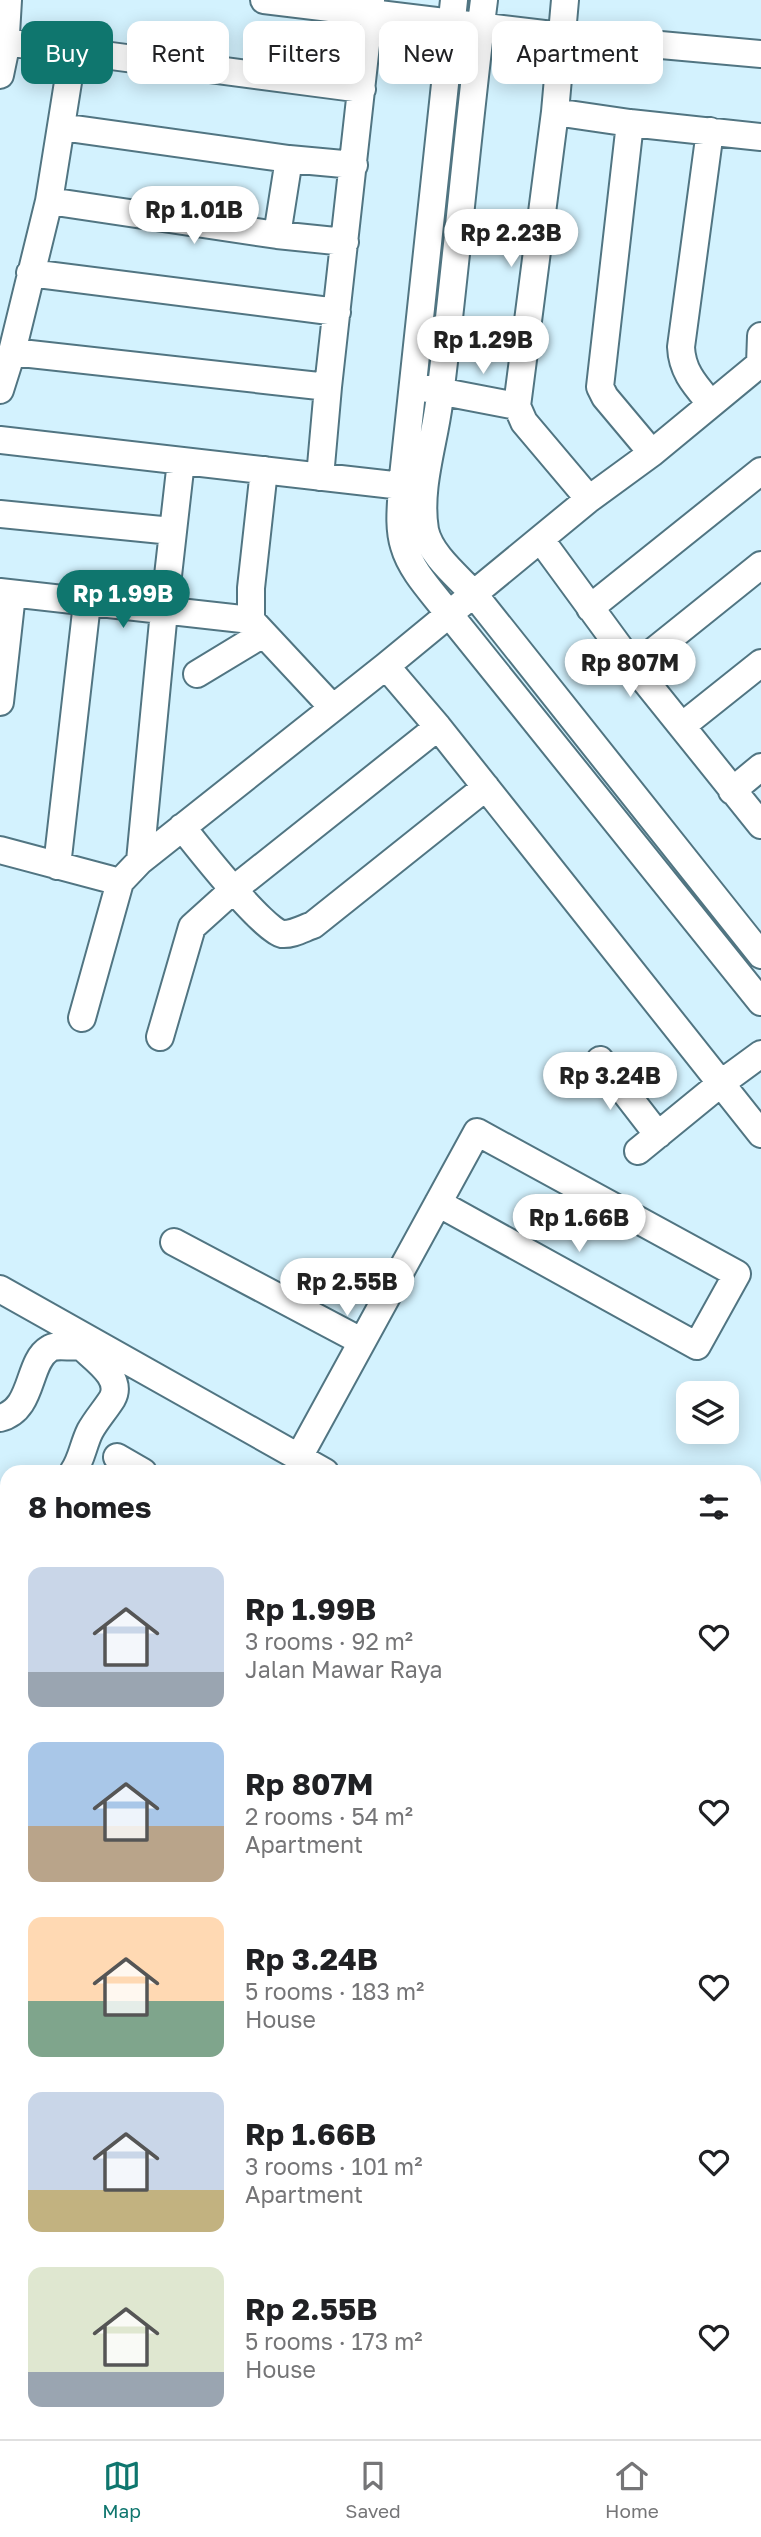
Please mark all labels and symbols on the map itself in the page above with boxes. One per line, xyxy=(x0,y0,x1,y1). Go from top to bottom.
pin: Rp 1.01B xyxy=(122,187,266,246)
pin: Rp 2.23B xyxy=(439,210,583,269)
pin: Rp 1.29B xyxy=(411,316,555,376)
pin: Rp 1.99B xyxy=(51,570,195,630)
pin: Rp 807M xyxy=(565,640,695,699)
pin: Rp 3.24B xyxy=(538,1052,682,1112)
pin: Rp 1.66B xyxy=(507,1194,651,1254)
pin: Rp 2.55B xyxy=(275,1258,419,1318)

